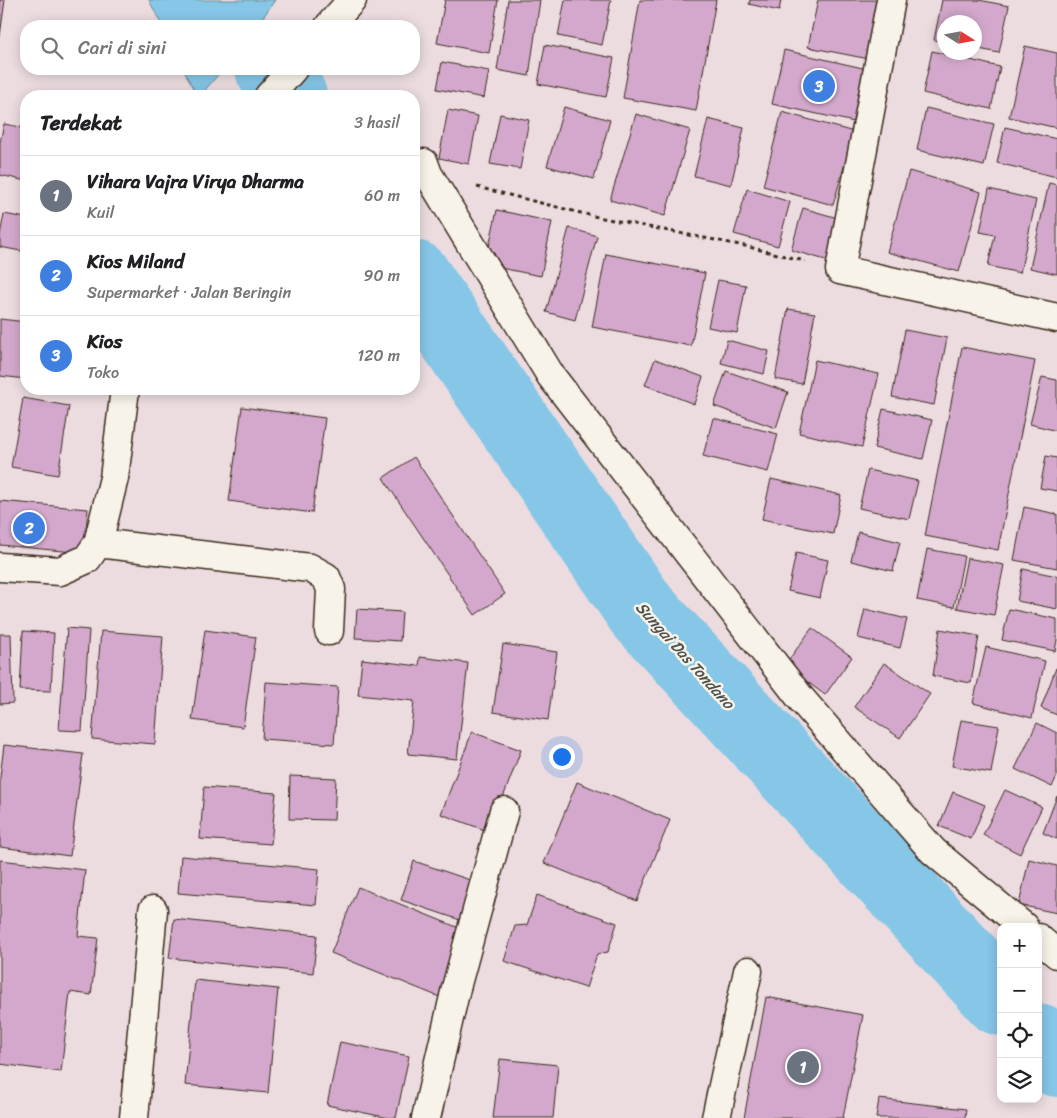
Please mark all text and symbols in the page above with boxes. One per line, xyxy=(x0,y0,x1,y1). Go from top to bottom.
north arrow xyxy=(937,15,982,60)
search box xyxy=(20,20,420,75)
text: Cari di sini xyxy=(78,31,166,64)
icon: search xyxy=(38,34,66,62)
pin: 3 xyxy=(803,67,835,105)
text: Terdekat xyxy=(40,104,122,142)
text: 3 hasil xyxy=(354,108,400,137)
text: Vihara Vajra Virya Dharma xyxy=(87,165,304,198)
text: 1 xyxy=(53,181,59,210)
text: 60 m xyxy=(364,181,400,210)
text: Kuil xyxy=(87,198,114,227)
text: Kios Miland xyxy=(87,245,184,278)
text: 2 xyxy=(51,261,61,290)
text: 90 m xyxy=(364,261,400,290)
text: Supermarket · Jalan Beringin xyxy=(87,278,291,307)
text: Kios xyxy=(87,325,122,358)
text: 3 xyxy=(52,341,60,370)
text: 120 m xyxy=(357,341,400,370)
text: Toko xyxy=(87,358,119,387)
pin: 2 xyxy=(13,509,45,547)
water label: Sungai Das Tondano xyxy=(628,594,743,717)
your location xyxy=(549,744,575,770)
map controls xyxy=(997,923,1042,1103)
button: + xyxy=(997,923,1042,968)
button: − xyxy=(997,968,1042,1013)
button: locate xyxy=(997,1013,1042,1058)
pin: 1 xyxy=(787,1048,819,1086)
button: layers xyxy=(997,1058,1042,1103)

